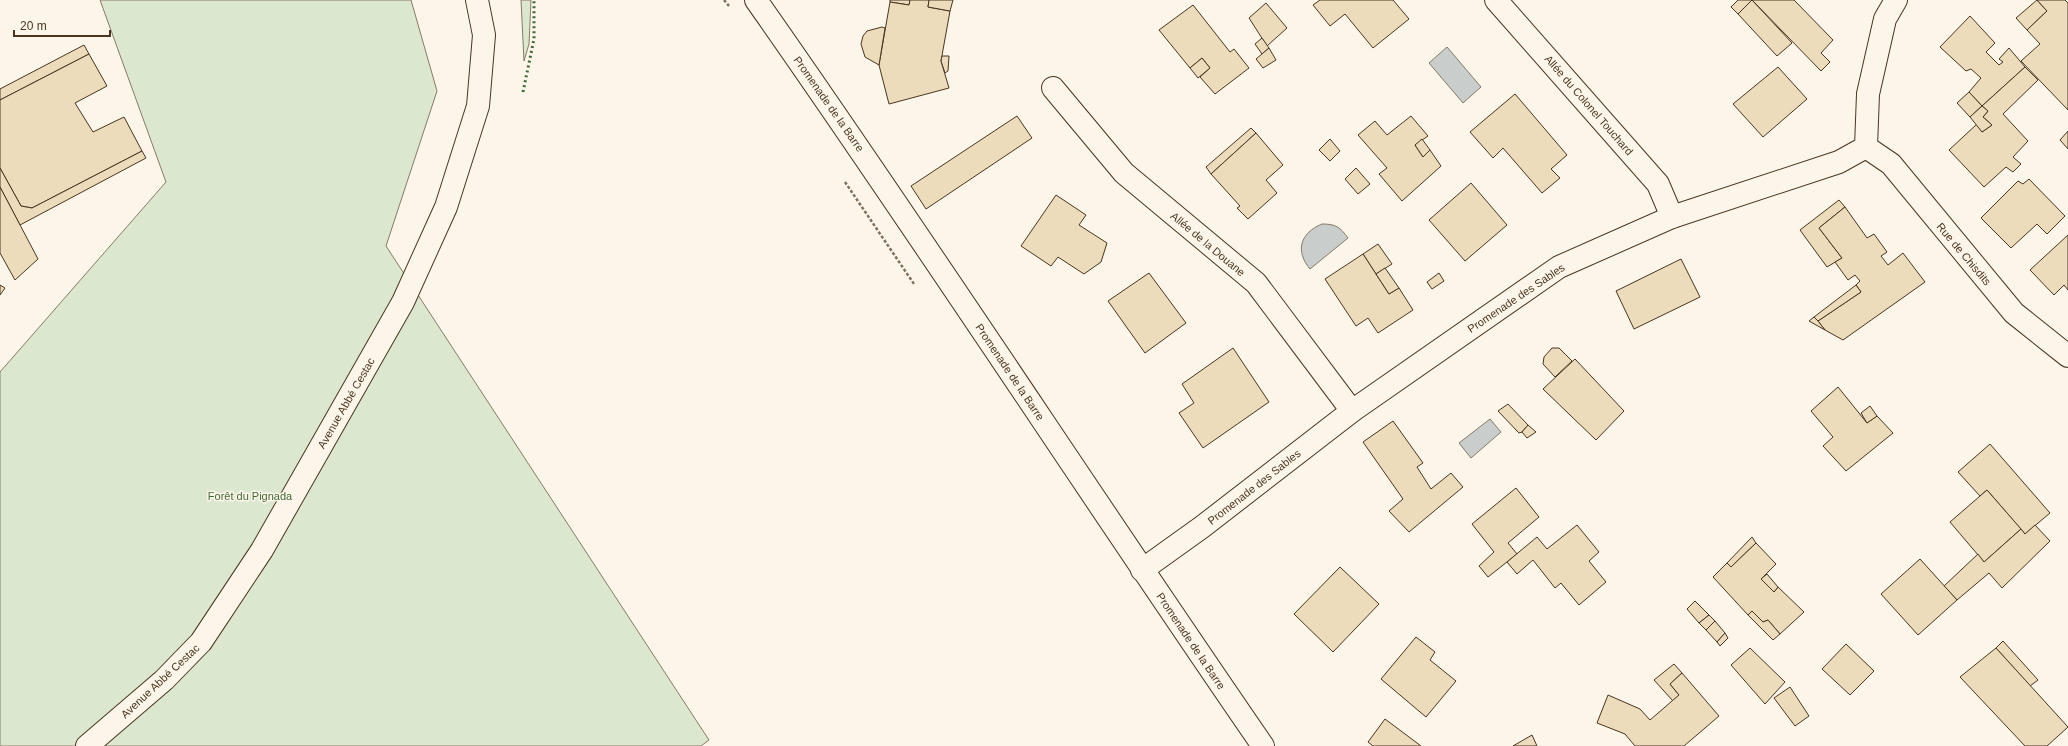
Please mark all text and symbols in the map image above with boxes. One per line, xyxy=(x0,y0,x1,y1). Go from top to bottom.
scale bar xyxy=(14,12,110,38)
text: 20 m xyxy=(20,19,47,33)
street label: Allée du Colonel Touchard xyxy=(1542,53,1636,157)
street label: Promenade de la Barre xyxy=(791,54,867,154)
street label: Allée de la Douane xyxy=(1169,210,1247,278)
street label: Rue de Chisdits xyxy=(1934,220,1994,288)
street label: Promenade des Sables xyxy=(1465,261,1567,335)
street label: Promenade de la Barre xyxy=(973,321,1047,423)
street label: Avenue Abbé Cestac xyxy=(315,355,377,450)
street label: Promenade des Sables xyxy=(1205,447,1303,527)
park label: Forêt du Pignada xyxy=(208,490,293,502)
street label: Promenade de la Barre xyxy=(1154,590,1228,692)
street label: Avenue Abbé Cestac xyxy=(118,641,202,720)

